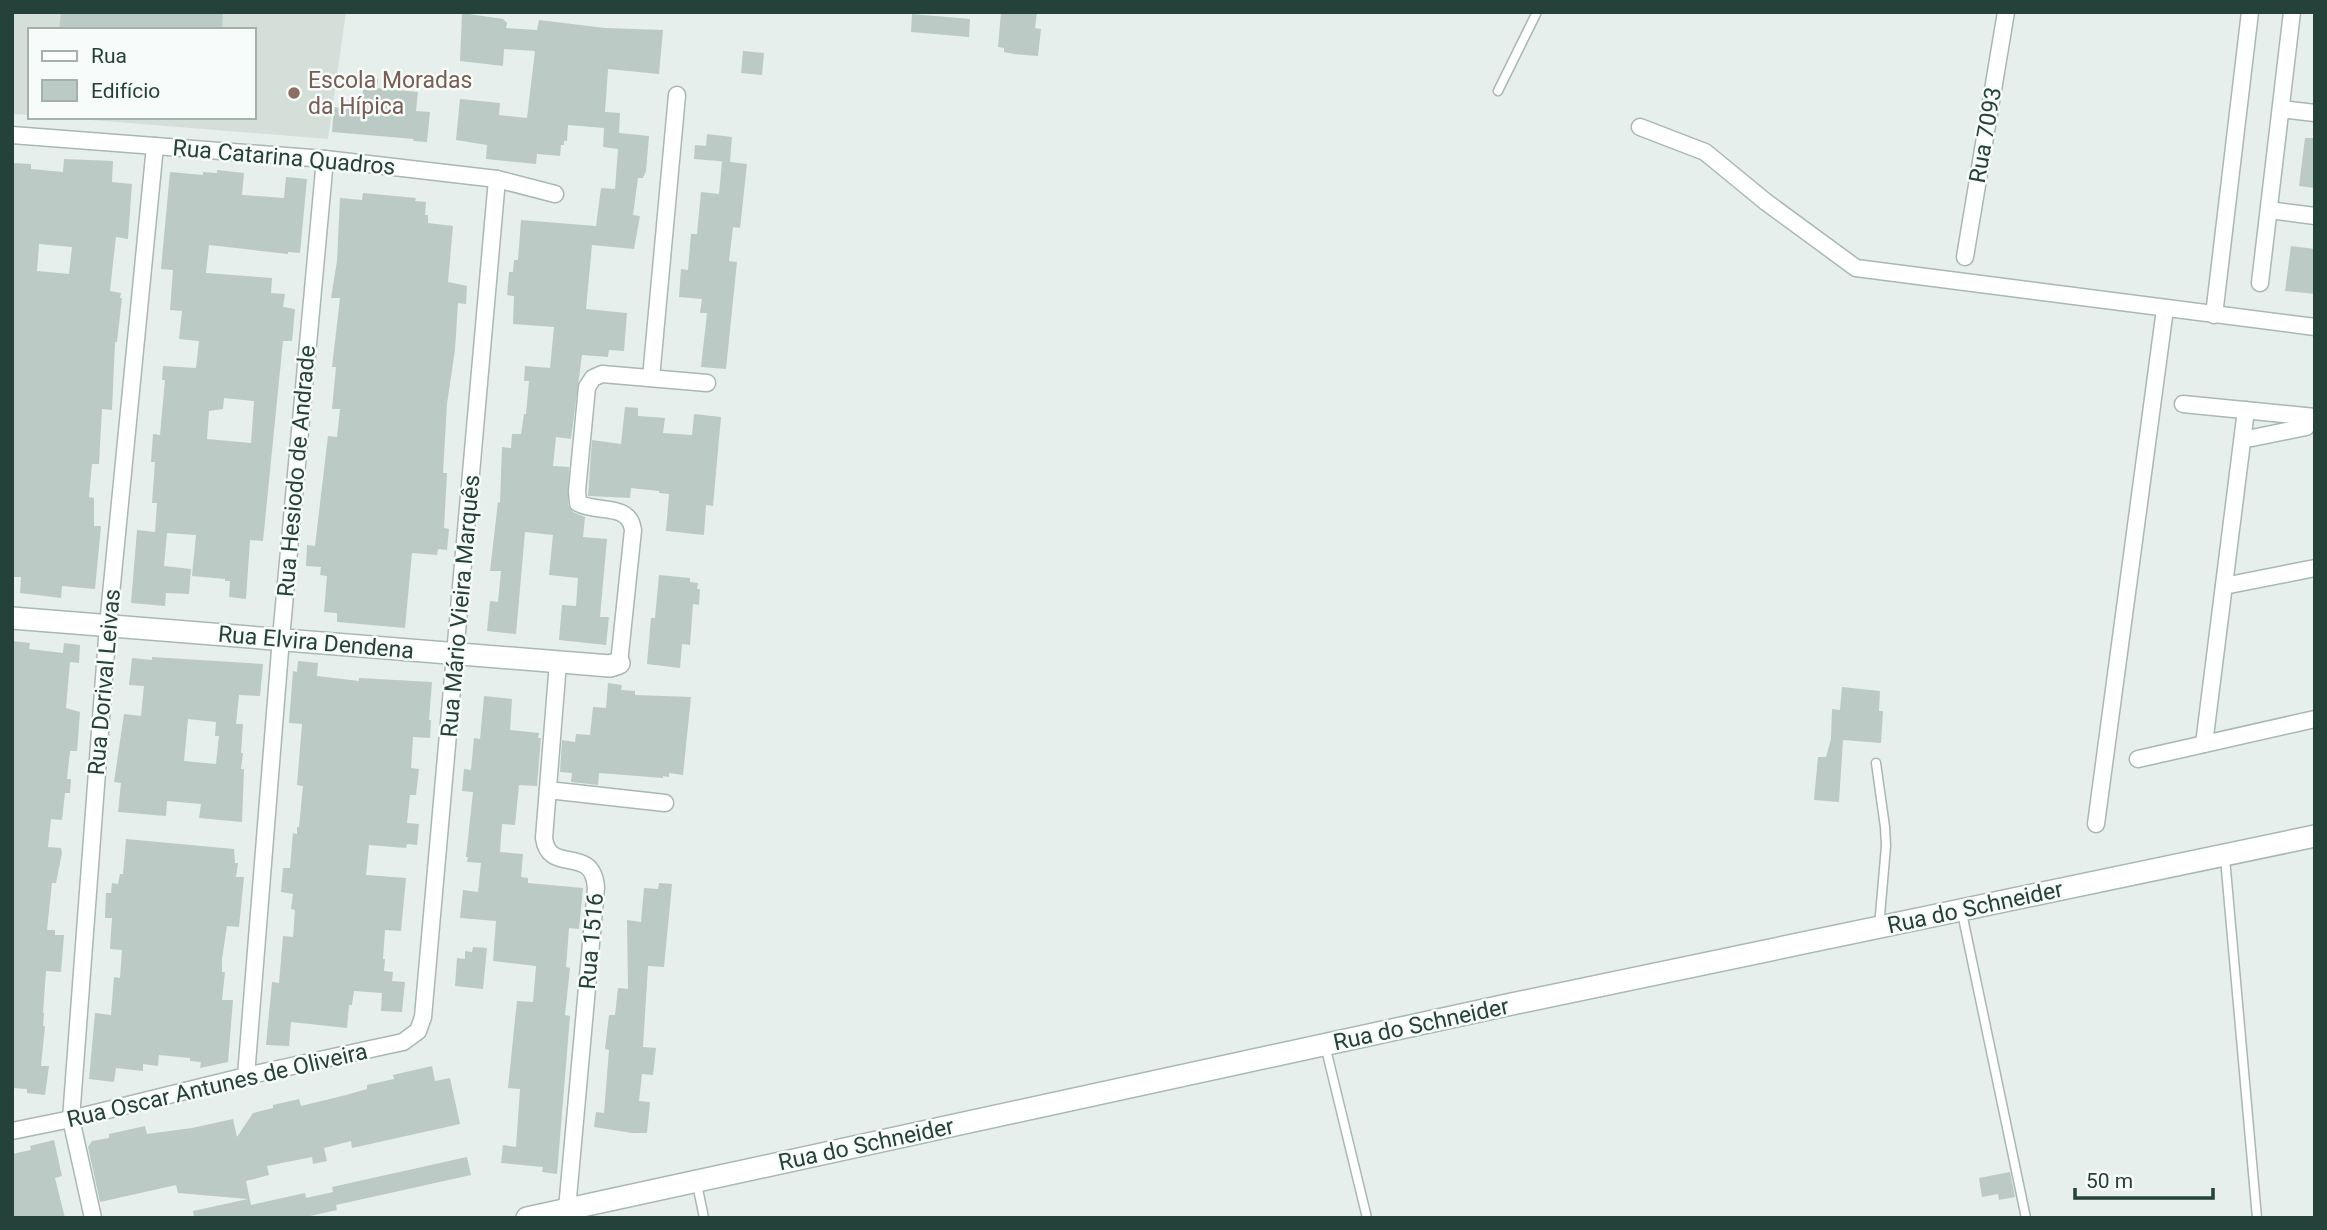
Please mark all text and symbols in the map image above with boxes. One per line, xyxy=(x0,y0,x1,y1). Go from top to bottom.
legend xyxy=(28,28,256,119)
text: Rua xyxy=(91,44,127,68)
place label: Escola Moradas da Hípica xyxy=(308,67,472,120)
text: Edifício xyxy=(91,79,160,103)
marker: Escola Moradas da Hípica xyxy=(286,85,302,101)
street label: Rua 7093 xyxy=(1964,85,2007,185)
street label: Rua Catarina Quadros xyxy=(171,134,396,181)
street label: Rua Hesiodo de Andrade xyxy=(272,344,321,598)
street label: Rua Mário Vieira Marquês xyxy=(436,474,485,738)
street label: Rua Dorival Leivas xyxy=(83,588,126,776)
street label: Rua Elvira Dendena xyxy=(217,620,415,665)
street label: Rua do Schneider xyxy=(1885,876,2065,939)
street label: Rua 1516 xyxy=(574,892,609,990)
street label: Rua do Schneider xyxy=(1331,993,1511,1056)
street label: Rua Oscar Antunes de Oliveira xyxy=(64,1038,370,1133)
street label: Rua do Schneider xyxy=(776,1113,956,1176)
scale bar xyxy=(2075,1156,2213,1200)
text: 50 m xyxy=(2086,1169,2133,1193)

